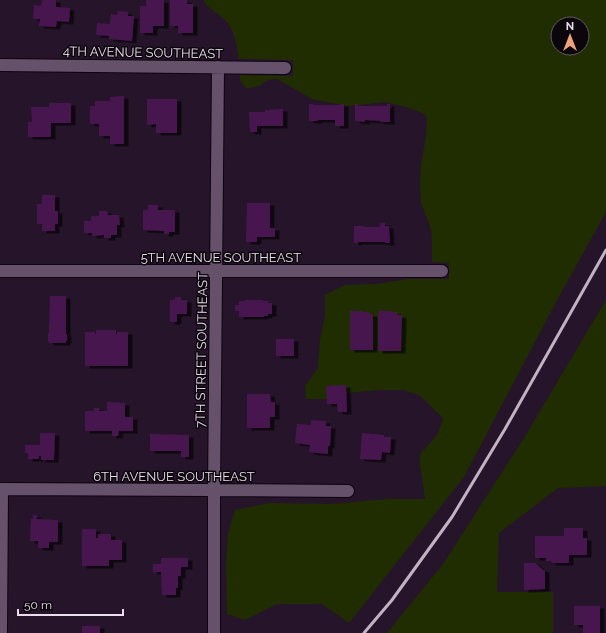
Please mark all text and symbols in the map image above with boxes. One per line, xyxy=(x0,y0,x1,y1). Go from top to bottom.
north arrow xyxy=(550,16,590,56)
text: N xyxy=(566,20,574,33)
street label: 4TH AVENUE SOUTHEAST xyxy=(63,44,223,61)
street label: 5TH AVENUE SOUTHEAST xyxy=(141,250,301,265)
street label: 7TH STREET SOUTHEAST xyxy=(193,272,210,428)
street label: 6TH AVENUE SOUTHEAST xyxy=(93,469,255,484)
scale bar xyxy=(18,591,123,617)
text: 50 m xyxy=(24,598,52,612)

